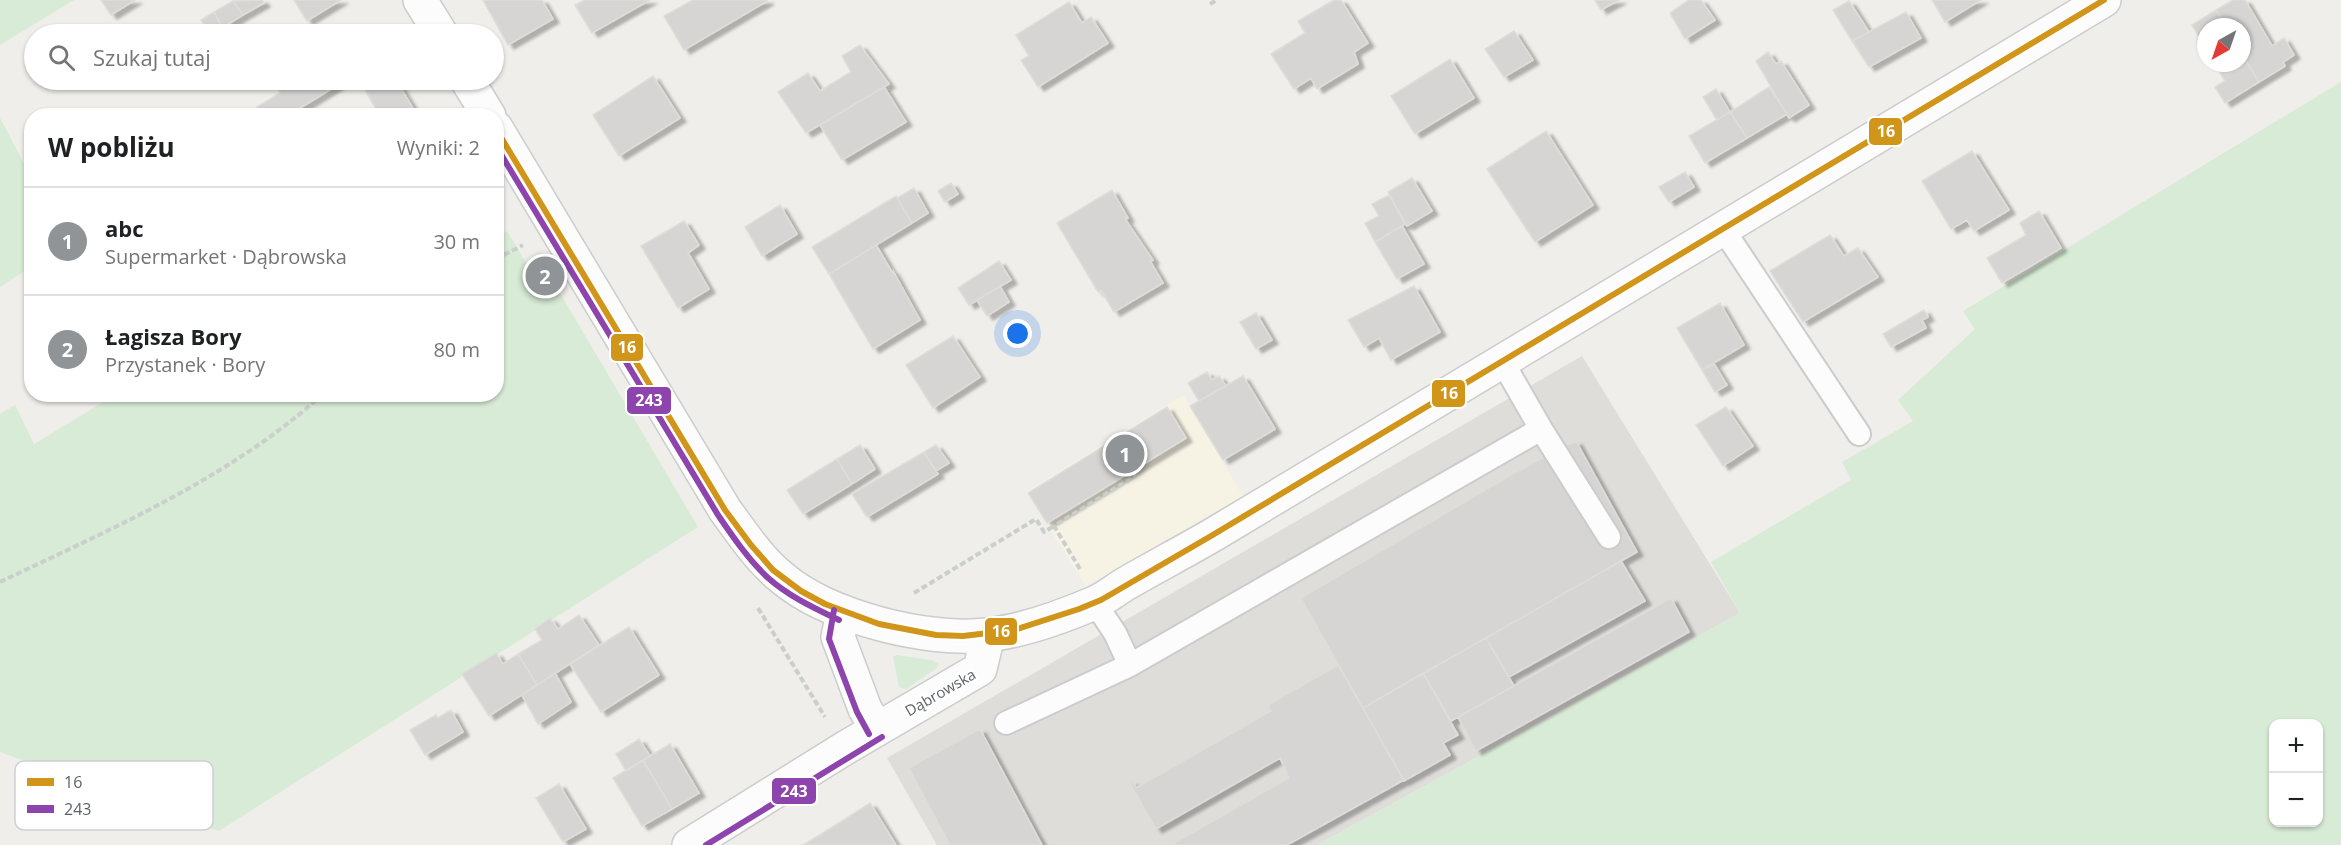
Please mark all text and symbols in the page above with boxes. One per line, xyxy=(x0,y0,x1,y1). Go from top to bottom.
north arrow xyxy=(2197,18,2251,72)
search box xyxy=(24,24,504,90)
icon: search xyxy=(45,41,78,74)
text: Szukaj tutaj xyxy=(93,42,211,72)
line badge: 16 xyxy=(1868,117,1903,146)
text: 16 xyxy=(1877,120,1895,142)
text: W pobliżu xyxy=(48,129,175,165)
text: Wyniki: 2 xyxy=(397,134,480,161)
text: abc xyxy=(105,213,144,243)
text: 1 xyxy=(62,228,73,255)
text: 30 m xyxy=(433,228,480,255)
text: Supermarket · Dąbrowska xyxy=(105,243,347,270)
pin: 2 xyxy=(526,254,564,298)
your location xyxy=(1003,319,1032,348)
text: Łagisza Bory xyxy=(105,321,241,351)
line badge: 16 xyxy=(610,333,644,362)
text: 2 xyxy=(62,336,73,363)
text: 80 m xyxy=(433,336,480,363)
text: 16 xyxy=(618,336,636,358)
text: Przystanek · Bory xyxy=(105,351,265,378)
line badge: 16 xyxy=(1431,379,1466,408)
text: 16 xyxy=(1440,382,1458,404)
line badge: 243 xyxy=(626,386,672,415)
text: 243 xyxy=(635,389,663,411)
pin: 1 xyxy=(1106,432,1144,476)
line badge: 16 xyxy=(984,617,1018,646)
text: 16 xyxy=(992,620,1010,642)
street label: Dąbrowska xyxy=(901,664,979,720)
map controls xyxy=(2269,719,2323,827)
button: + xyxy=(2269,719,2323,773)
legend xyxy=(15,761,213,830)
text: 16 xyxy=(64,771,82,793)
button: − xyxy=(2269,773,2323,827)
line badge: 243 xyxy=(771,777,817,805)
text: 243 xyxy=(780,780,808,802)
text: 243 xyxy=(64,798,91,820)

